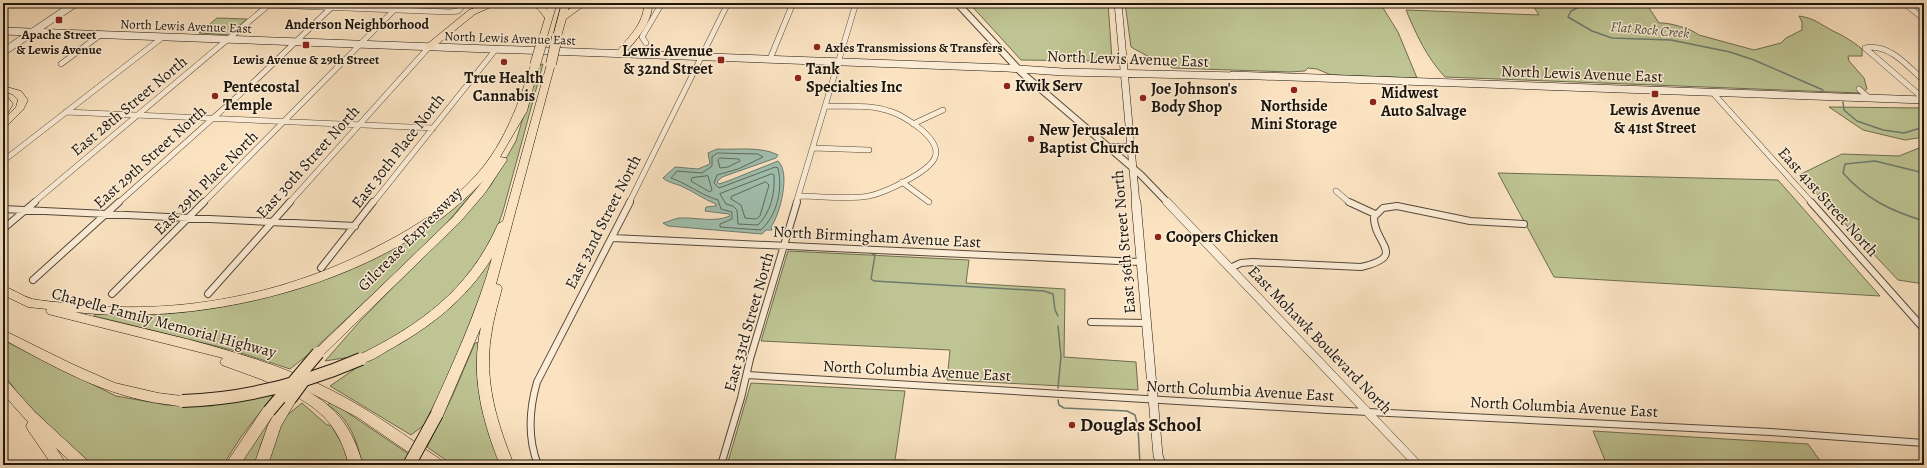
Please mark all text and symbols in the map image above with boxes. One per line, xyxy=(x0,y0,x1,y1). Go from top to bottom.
marker: Apache Street & Lewis Avenue xyxy=(54,15,64,25)
street label: North Lewis Avenue East xyxy=(120,15,253,37)
district label: Anderson Neighborhood xyxy=(284,15,430,34)
water label: Flat Rock Creek xyxy=(1610,17,1690,43)
place label: Apache Street & Lewis Avenue xyxy=(16,26,102,58)
street label: North Lewis Avenue East xyxy=(444,27,577,49)
place label: Axles Transmissions & Transfers xyxy=(824,39,1003,56)
marker: Lewis Avenue & 29th Street xyxy=(301,40,311,50)
place label: Lewis Avenue & 32nd Street xyxy=(622,40,714,80)
marker: Axles Transmissions & Transfers xyxy=(812,42,822,52)
street label: North Lewis Avenue East xyxy=(1047,45,1209,73)
street label: East 28th Street North xyxy=(66,51,192,161)
place label: Lewis Avenue & 29th Street xyxy=(233,51,380,68)
marker: Lewis Avenue & 32nd Street xyxy=(716,55,726,65)
marker: True Health Cannabis xyxy=(499,57,509,67)
place label: Tank Specialties Inc xyxy=(806,58,903,98)
street label: North Lewis Avenue East xyxy=(1501,60,1663,88)
place label: True Health Cannabis xyxy=(464,67,544,107)
marker: Tank Specialties Inc xyxy=(793,73,803,83)
place label: Kwik Serv xyxy=(1015,75,1083,97)
place label: Pentecostal Temple xyxy=(223,76,300,116)
place label: Joe Johnson's Body Shop xyxy=(1151,78,1237,118)
marker: Kwik Serv xyxy=(1002,81,1012,91)
place label: Midwest Auto Salvage xyxy=(1380,82,1467,122)
marker: Northside Mini Storage xyxy=(1289,85,1299,95)
street label: East 30th Place North xyxy=(346,89,450,213)
marker: Lewis Avenue & 41st Street xyxy=(1650,89,1660,99)
marker: Pentecostal Temple xyxy=(210,91,220,101)
marker: Joe Johnson's Body Shop xyxy=(1138,93,1148,103)
place label: Northside Mini Storage xyxy=(1251,95,1337,135)
marker: Midwest Auto Salvage xyxy=(1368,97,1378,107)
place label: Lewis Avenue & 41st Street xyxy=(1609,99,1701,139)
street label: East 29th Street North xyxy=(89,100,212,214)
street label: East 30th Street North xyxy=(251,100,365,223)
place label: New Jerusalem Baptist Church xyxy=(1039,119,1140,159)
street label: East 29th Place North xyxy=(149,126,263,240)
marker: New Jerusalem Baptist Church xyxy=(1026,134,1036,144)
street label: East 41st Street North xyxy=(1773,142,1884,262)
street label: East 32nd Street North xyxy=(560,151,647,293)
street label: East 36th Street North xyxy=(1107,169,1141,315)
street label: Gilcrease Expressway xyxy=(353,181,468,296)
street label: North Birmingham Avenue East xyxy=(772,221,982,253)
place label: Coopers Chicken xyxy=(1166,226,1279,248)
marker: Coopers Chicken xyxy=(1153,232,1163,242)
street label: East 33rd Street North xyxy=(719,249,780,394)
street label: East Mohawk Boulevard North xyxy=(1243,261,1397,420)
street label: Chapelle Family Memorial Highway xyxy=(49,282,280,364)
street label: North Columbia Avenue East xyxy=(822,355,1012,387)
street label: North Columbia Avenue East xyxy=(1145,375,1335,407)
street label: North Columbia Avenue East xyxy=(1469,391,1659,423)
place label: Douglas School xyxy=(1080,412,1201,438)
marker: Douglas School xyxy=(1067,420,1077,430)

